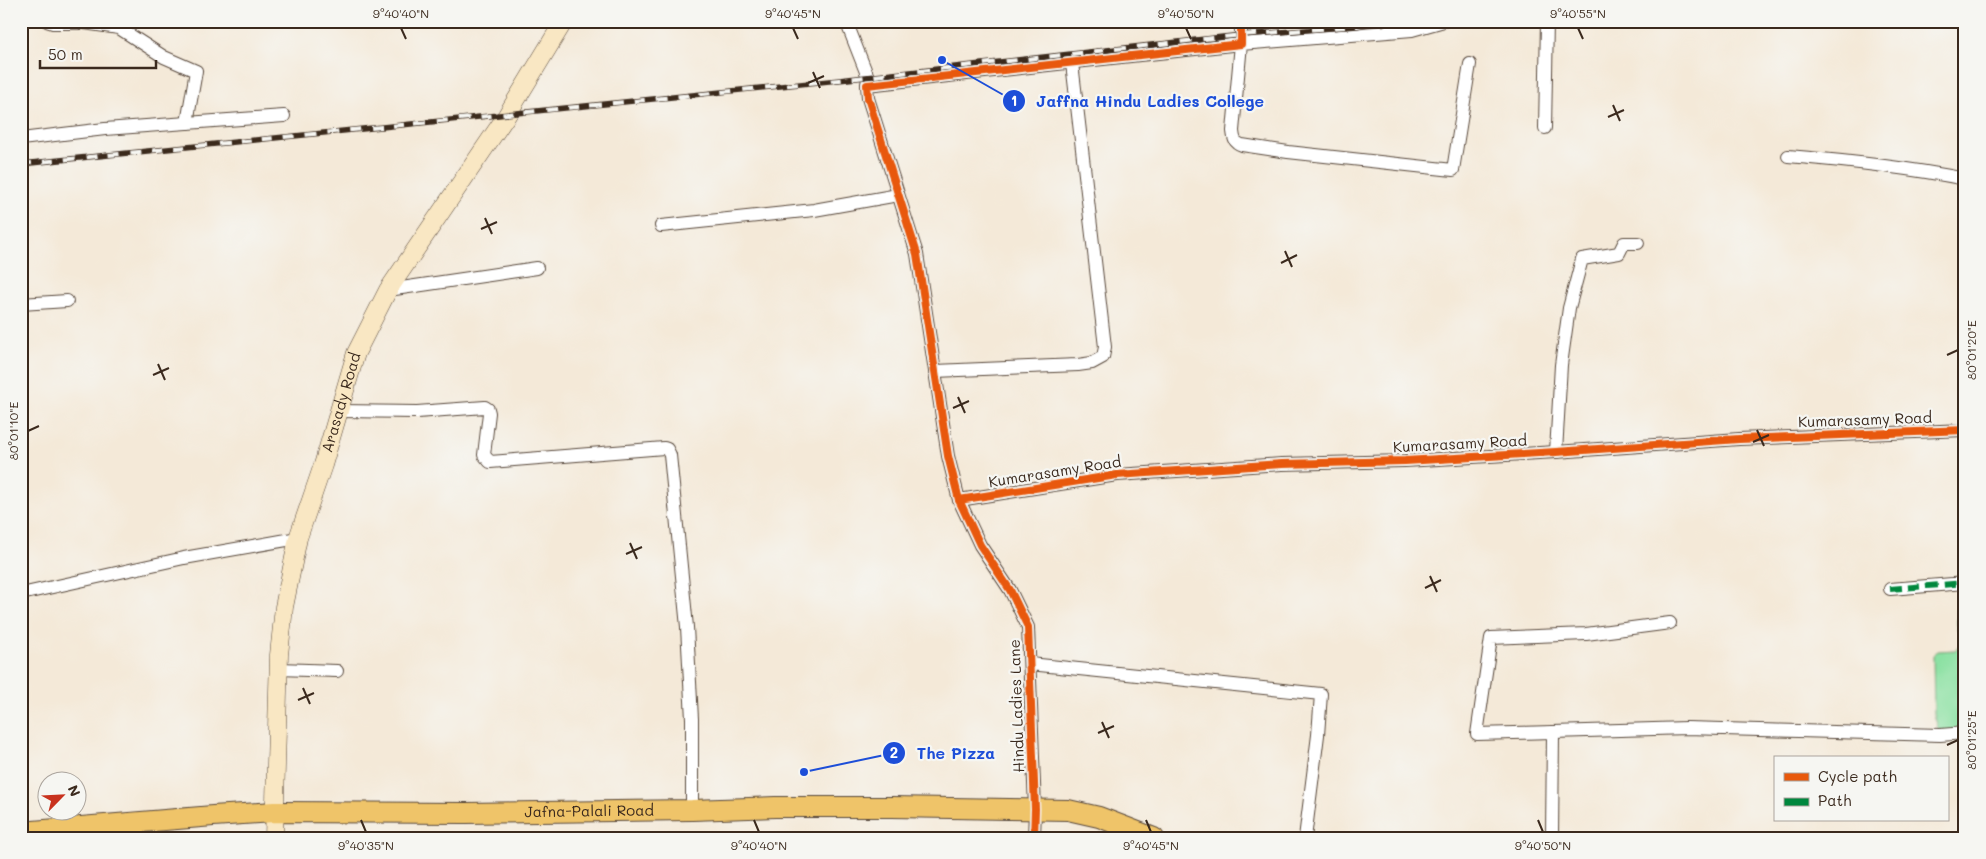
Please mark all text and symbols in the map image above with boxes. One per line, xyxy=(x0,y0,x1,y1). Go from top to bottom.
text: 9°40'40"N xyxy=(373,5,429,21)
text: 9°40'45"N xyxy=(765,5,821,21)
text: 9°40'50"N xyxy=(1158,5,1214,21)
text: 9°40'55"N xyxy=(1550,5,1606,21)
scale bar xyxy=(40,38,156,70)
text: 50 m xyxy=(48,44,83,64)
callout: Jaffna Hindu Ladies College xyxy=(1001,85,1274,116)
text: 1 xyxy=(1011,90,1017,110)
text: Jaffna Hindu Ladies College xyxy=(1036,90,1264,111)
text: 80°01'20"E xyxy=(1963,320,1979,380)
street label: Arasady Road xyxy=(316,350,365,455)
text: 80°01'10"E xyxy=(5,402,21,460)
street label: Kumarasamy Road xyxy=(1798,407,1932,431)
street label: Kumarasamy Road xyxy=(1392,430,1527,456)
street label: Kumarasamy Road xyxy=(987,451,1123,491)
street label: Hindu Ladies Lane xyxy=(1004,639,1028,773)
text: 80°01'25"E xyxy=(1963,710,1979,770)
callout: The Pizza xyxy=(881,738,1005,769)
text: 2 xyxy=(890,742,898,762)
text: The Pizza xyxy=(917,742,995,763)
legend xyxy=(1774,756,1948,822)
text: Cycle path xyxy=(1818,766,1897,786)
north arrow xyxy=(38,772,88,822)
text: N xyxy=(63,782,85,799)
text: Path xyxy=(1818,790,1852,810)
street label: Jafna-Palali Road xyxy=(524,800,654,821)
text: 9°40'35"N xyxy=(338,837,394,853)
text: 9°40'40"N xyxy=(731,837,787,853)
text: 9°40'45"N xyxy=(1123,837,1179,853)
text: 9°40'50"N xyxy=(1515,837,1571,853)

